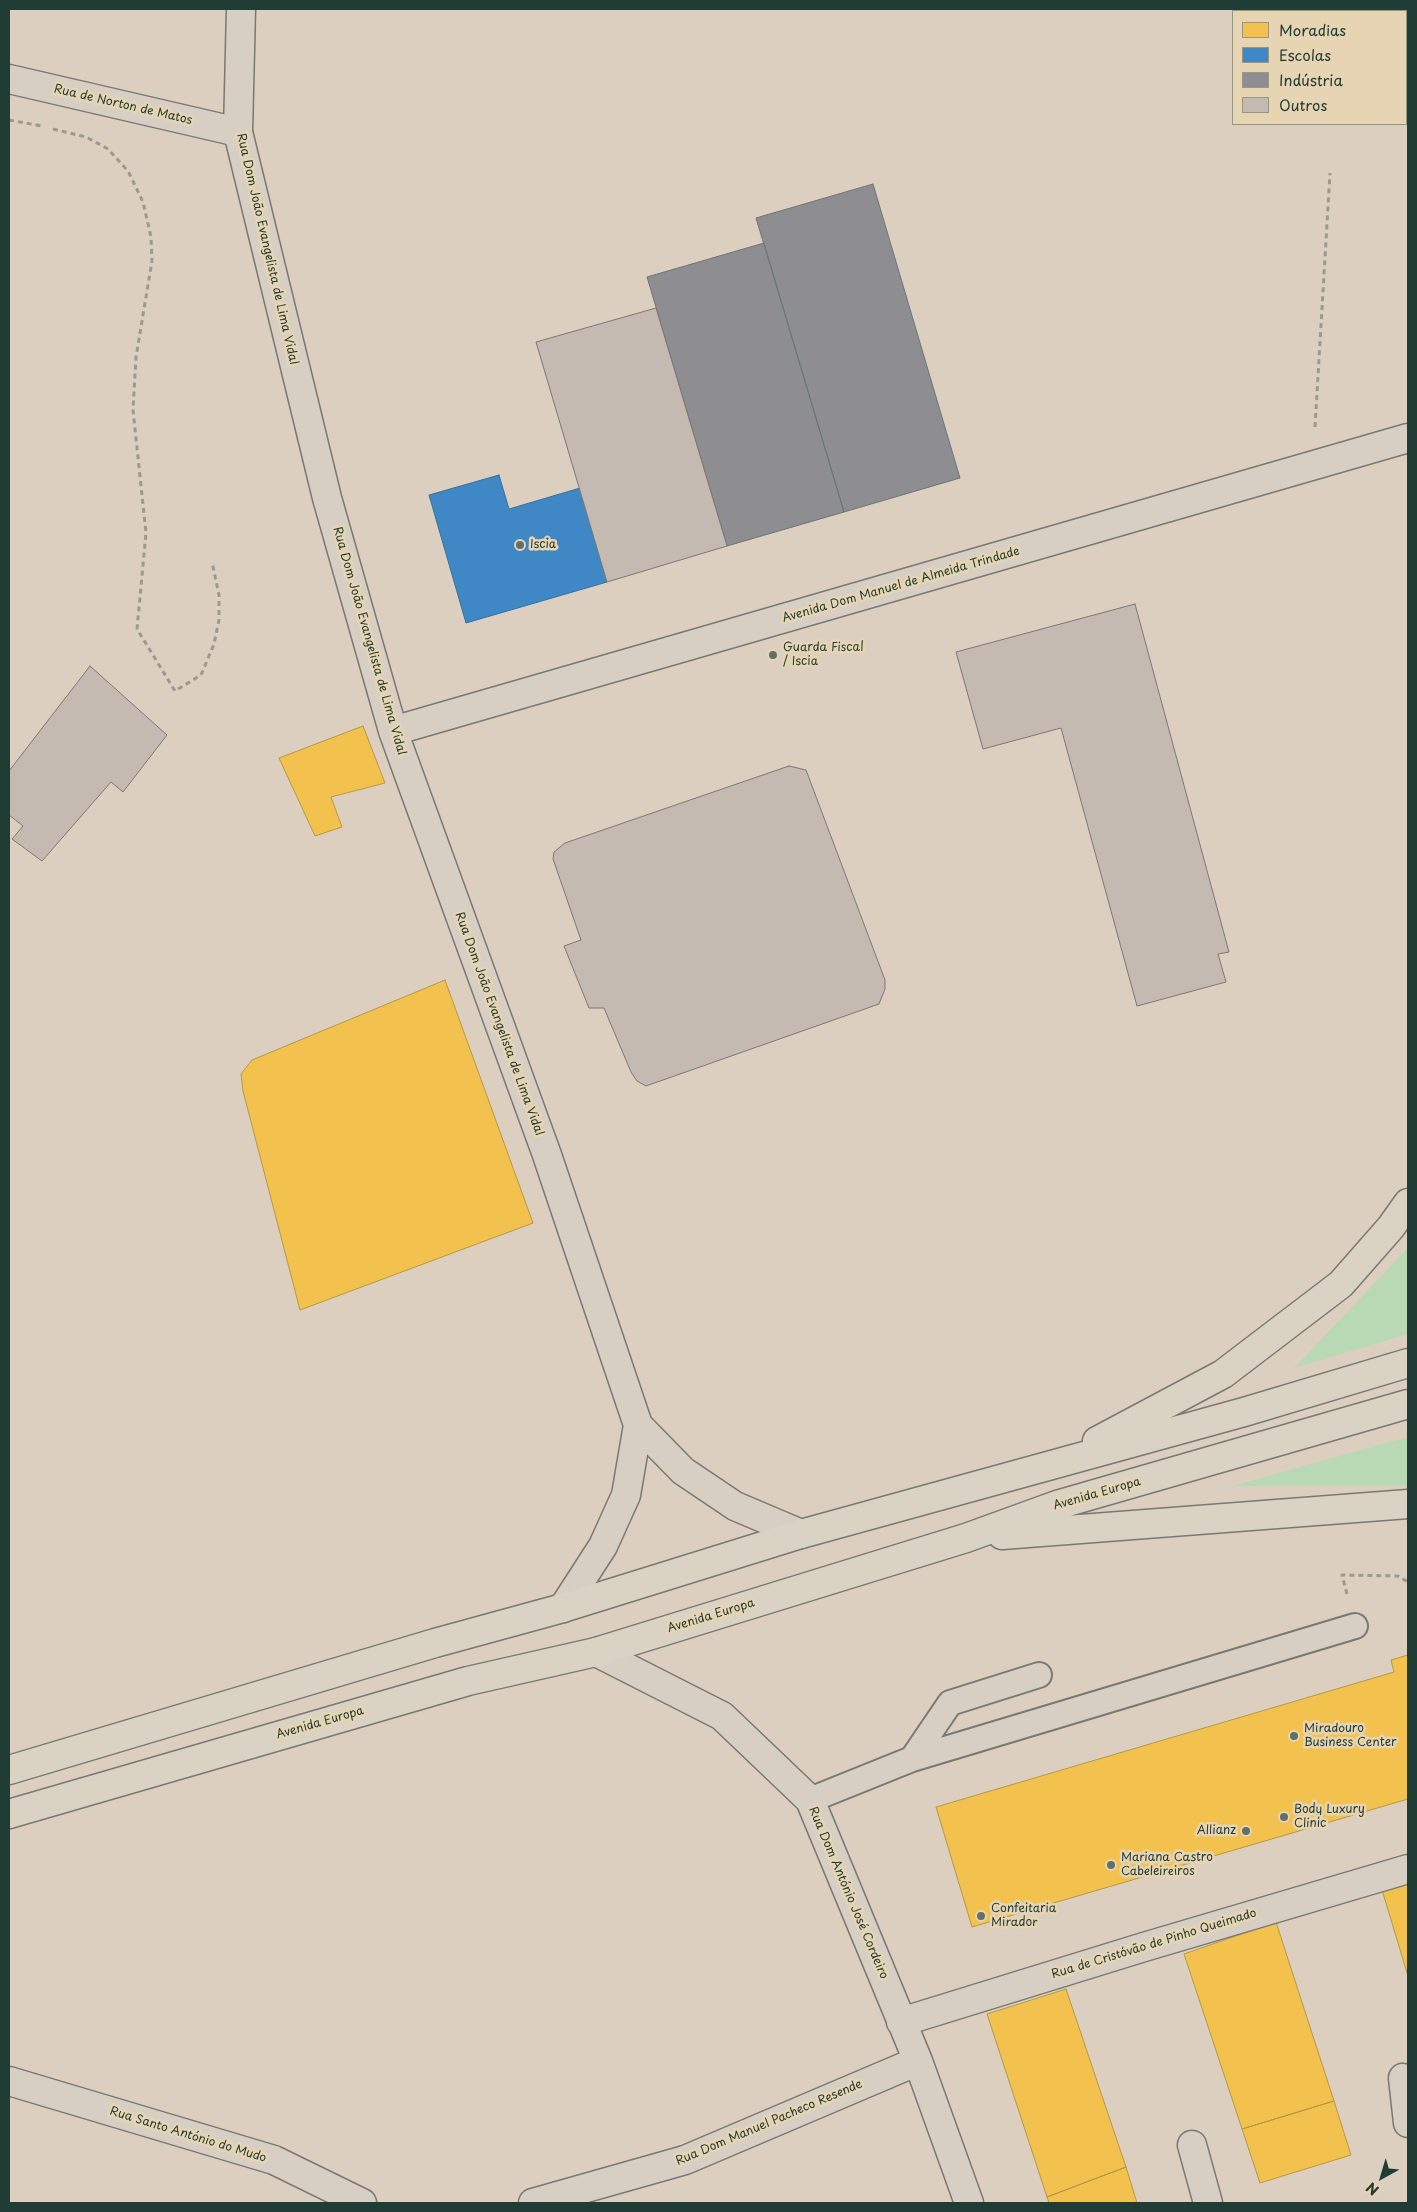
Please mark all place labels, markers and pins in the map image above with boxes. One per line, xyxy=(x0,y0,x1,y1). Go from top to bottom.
place label: Iscia xyxy=(530,538,556,552)
marker: Iscia xyxy=(514,539,526,551)
place label: Guarda Fiscal / Iscia xyxy=(783,641,864,669)
marker: Guarda Fiscal / Iscia xyxy=(767,649,779,661)
place label: Miradouro Business Center xyxy=(1304,1722,1397,1750)
marker: Miradouro Business Center xyxy=(1288,1730,1300,1742)
place label: Body Luxury Clinic xyxy=(1294,1803,1365,1831)
marker: Body Luxury Clinic xyxy=(1278,1811,1290,1823)
place label: Allianz xyxy=(1197,1824,1236,1838)
marker: Allianz xyxy=(1240,1825,1252,1837)
place label: Mariana Castro Cabeleireiros xyxy=(1121,1851,1213,1879)
marker: Mariana Castro Cabeleireiros xyxy=(1105,1859,1117,1871)
place label: Confeitaria Mirador xyxy=(991,1902,1056,1930)
marker: Confeitaria Mirador xyxy=(975,1910,987,1922)

